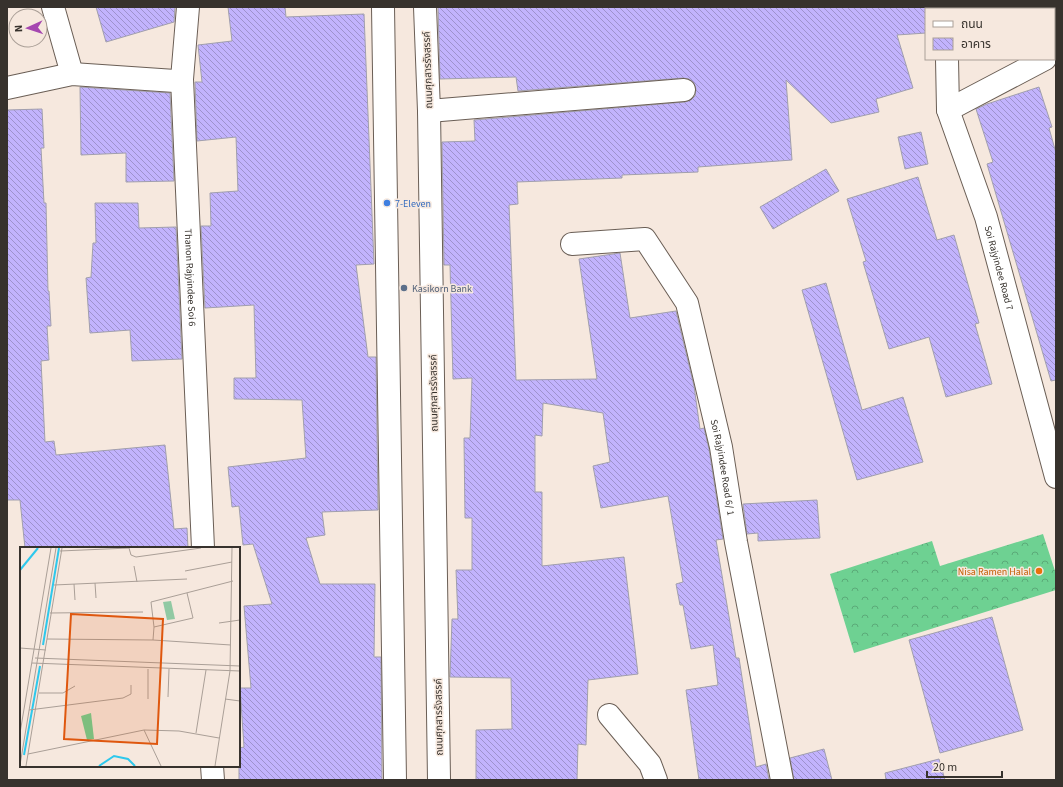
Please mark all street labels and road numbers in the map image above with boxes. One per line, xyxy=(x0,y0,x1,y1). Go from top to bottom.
street label: ถนนศุภสารรังสรรค์ xyxy=(420,31,436,109)
street label: Soi Rajyindee Road 7 xyxy=(981,224,1017,312)
street label: Thanon Rajyindee Soi 6 xyxy=(181,228,199,327)
street label: ถนนศุภสารรังสรรค์ xyxy=(426,354,442,432)
street label: Soi Rajyindee Road 6/ 1 xyxy=(707,418,738,516)
street label: ถนนศุภสารรังสรรค์ xyxy=(431,678,447,756)

